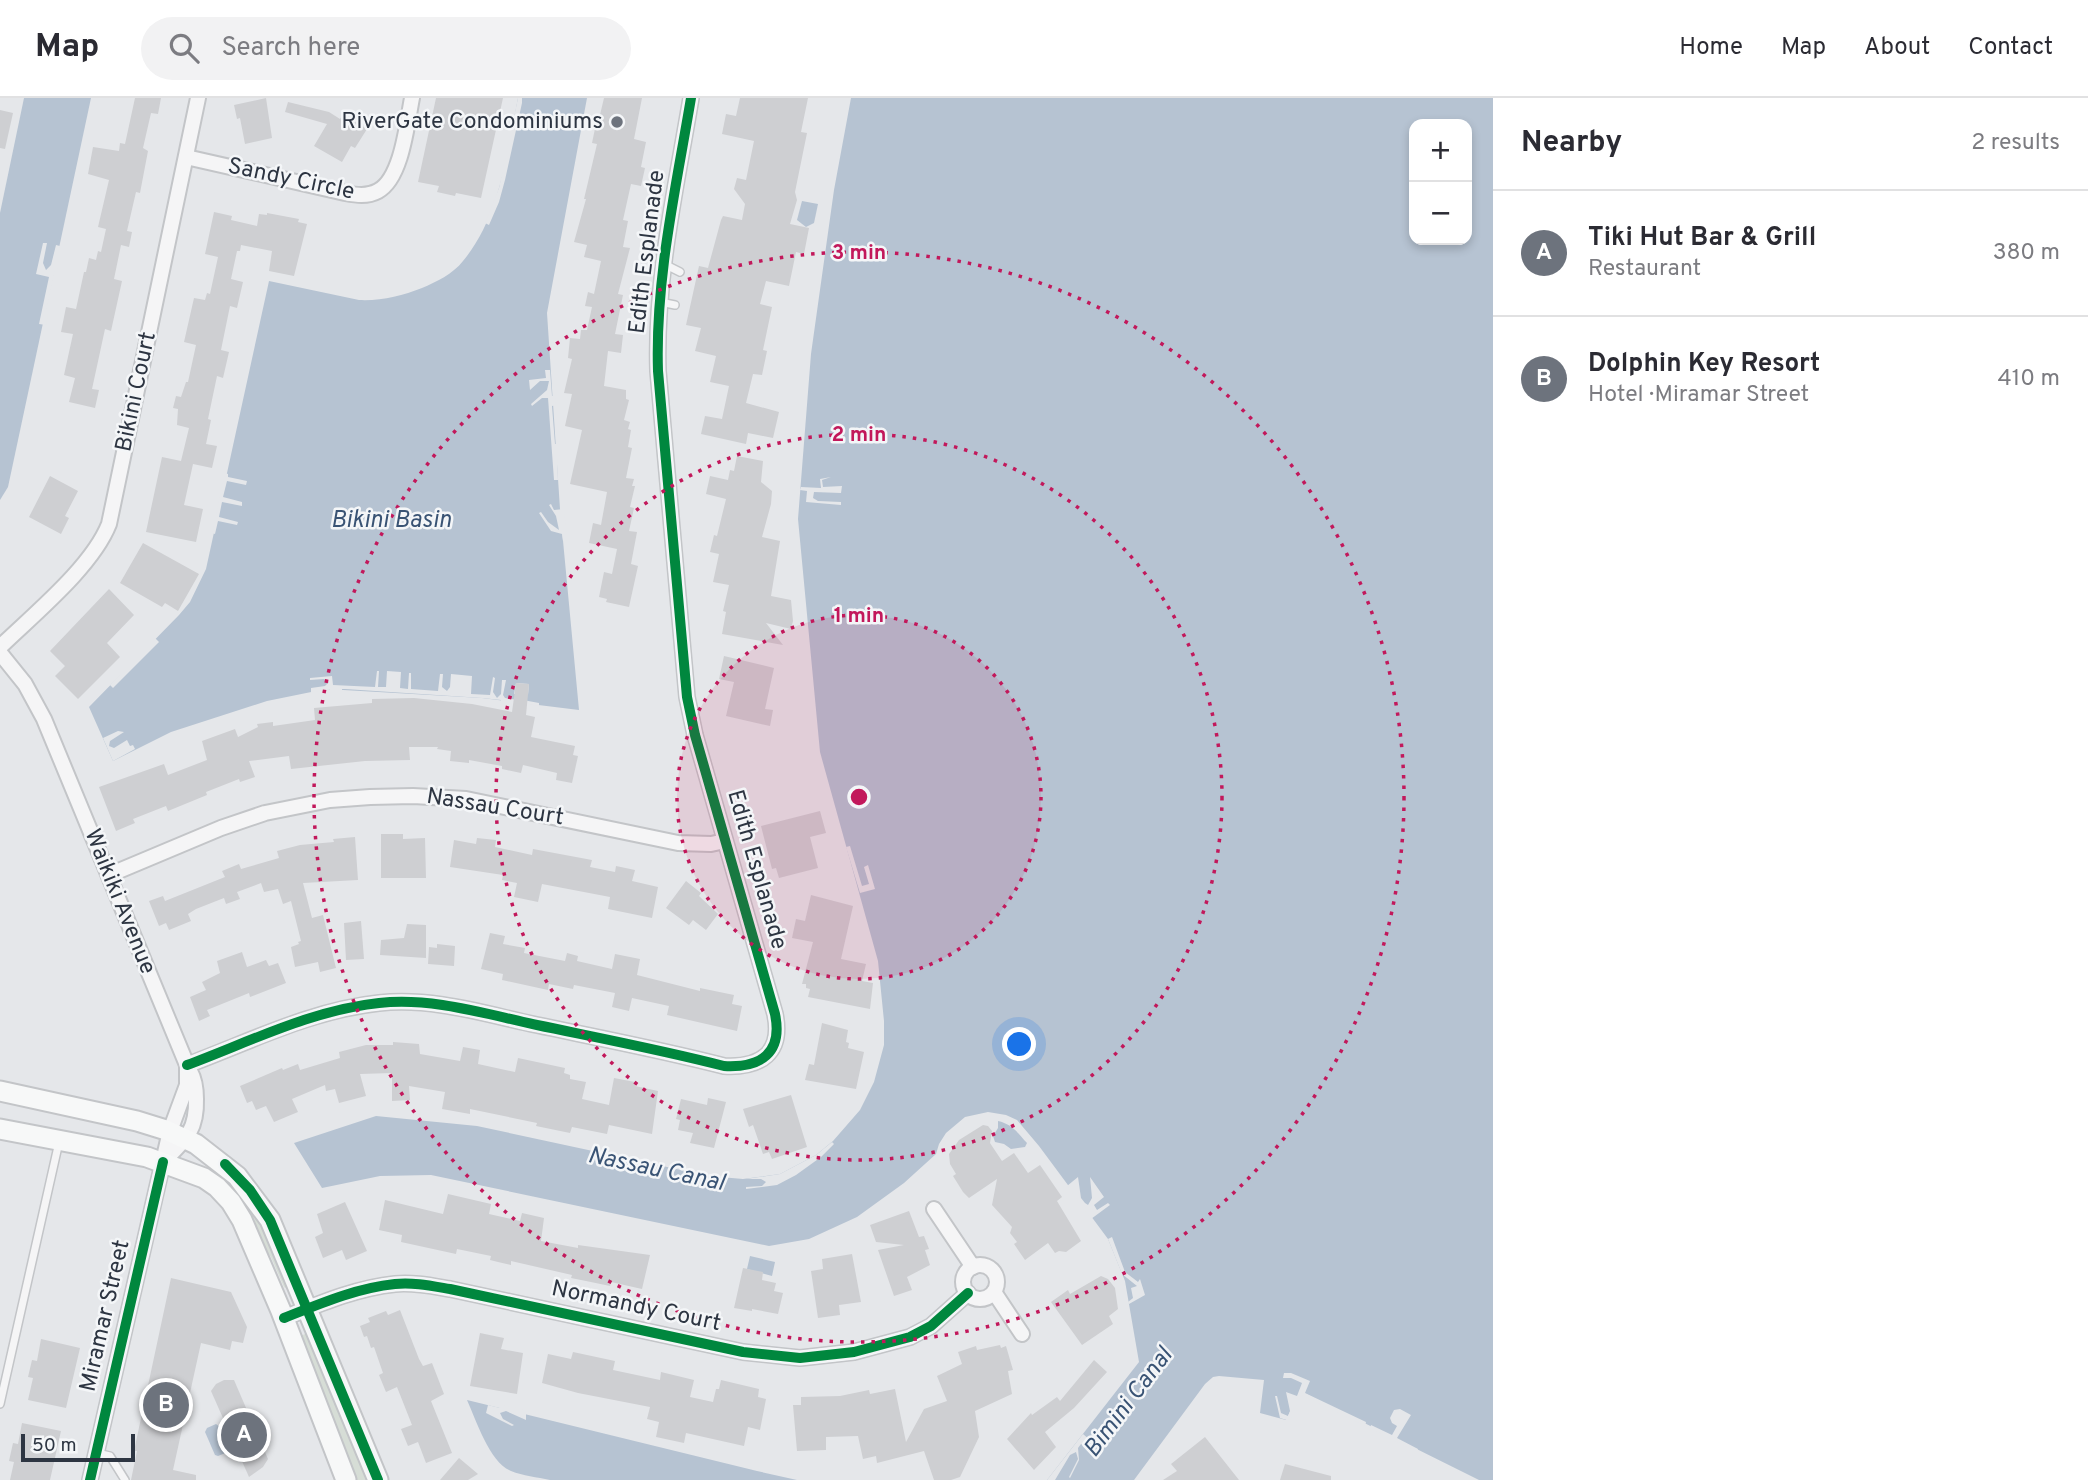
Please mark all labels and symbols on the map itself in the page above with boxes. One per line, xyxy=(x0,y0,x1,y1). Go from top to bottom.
place label: RiverGate Condominiums xyxy=(341,108,603,137)
marker: RiverGate Condominiums xyxy=(609,114,625,130)
street label: Sandy Circle xyxy=(225,152,357,208)
street label: Edith Esplanade xyxy=(624,168,672,336)
text: 3 min xyxy=(832,240,886,267)
street label: Bikini Court xyxy=(110,329,164,455)
text: 2 min xyxy=(832,422,886,449)
water label: Bikini Basin xyxy=(331,506,451,536)
text: 1 min xyxy=(834,603,884,630)
street label: Nassau Court xyxy=(424,783,566,833)
centre of rings xyxy=(847,785,871,809)
street label: Edith Esplanade xyxy=(719,787,793,953)
street label: Waikiki Avenue xyxy=(77,825,161,979)
your location xyxy=(1002,1027,1036,1061)
water label: Nassau Canal xyxy=(585,1141,729,1200)
street label: Miramar Street xyxy=(74,1237,138,1395)
street label: Normandy Court xyxy=(549,1275,723,1339)
water label: Bimini Canal xyxy=(1078,1341,1181,1464)
pin: B xyxy=(143,1379,189,1431)
pin: A xyxy=(221,1409,267,1461)
scale bar xyxy=(21,1431,135,1463)

